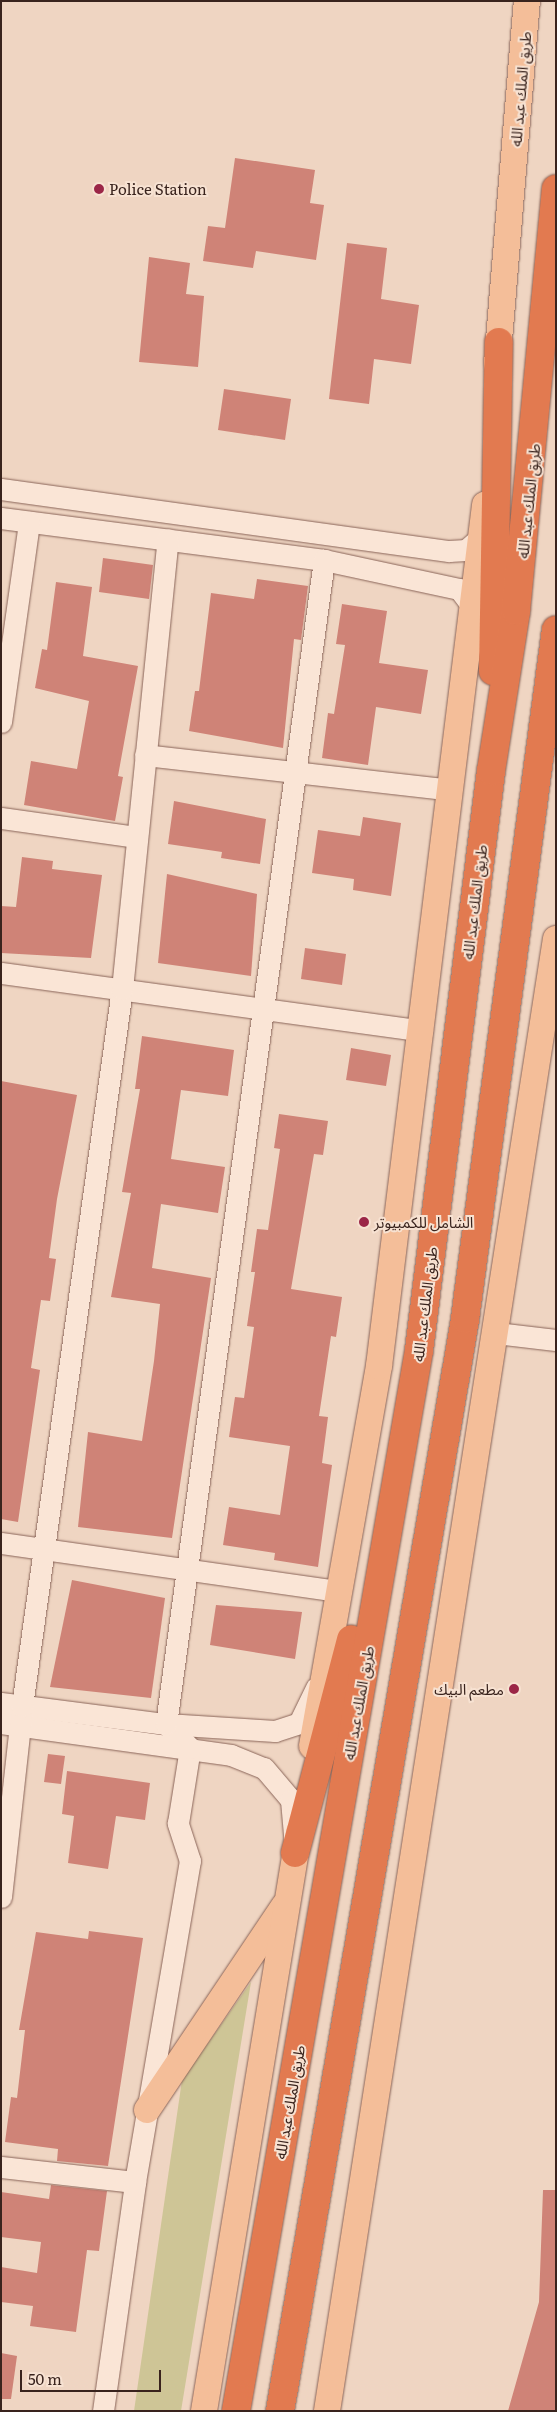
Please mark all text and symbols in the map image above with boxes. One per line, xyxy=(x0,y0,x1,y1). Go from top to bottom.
street label: طريق الملك عبد الله xyxy=(506,31,534,147)
place label: Police Station xyxy=(109,180,207,198)
marker: Police Station xyxy=(93,183,105,195)
street label: طريق الملك عبد الله xyxy=(513,443,543,559)
street label: طريق الملك عبد الله xyxy=(458,844,490,960)
place label: الشامل للكمبيوتر xyxy=(374,1213,473,1231)
marker: الشامل للكمبيوتر xyxy=(358,1216,370,1228)
street label: طريق الملك عبد الله xyxy=(408,1246,440,1362)
street label: طريق الملك عبد الله xyxy=(339,1644,377,1762)
place label: مطعم البيك xyxy=(434,1680,504,1698)
marker: مطعم البيك xyxy=(508,1683,520,1695)
street label: طريق الملك عبد الله xyxy=(270,2043,308,2161)
scale bar xyxy=(22,2360,164,2392)
text: 50 m xyxy=(28,2367,62,2390)

